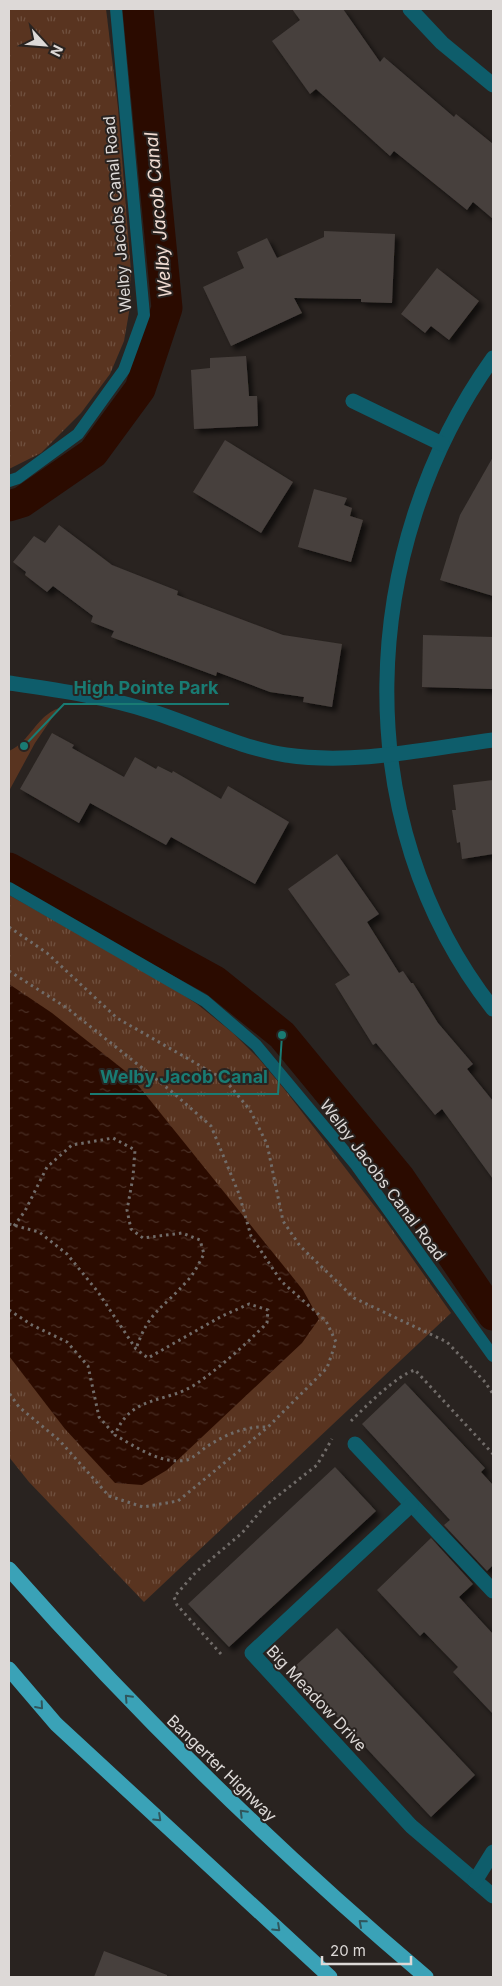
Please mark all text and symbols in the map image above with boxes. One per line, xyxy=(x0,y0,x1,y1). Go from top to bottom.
north arrow xyxy=(20,20,70,70)
text: N xyxy=(47,42,67,59)
street label: Welby Jacobs Canal Road xyxy=(98,115,136,313)
water label: Welby Jacob Canal xyxy=(140,131,176,299)
callout: High Pointe Park xyxy=(64,671,229,704)
text: High Pointe Park xyxy=(73,677,219,698)
callout: Welby Jacob Canal xyxy=(90,1061,278,1094)
text: Welby Jacob Canal xyxy=(100,1066,268,1087)
street label: Welby Jacobs Canal Road xyxy=(316,1095,450,1265)
street label: Big Meadow Drive xyxy=(263,1641,371,1755)
one-way arrow xyxy=(125,1695,134,1704)
one-way arrow xyxy=(35,1700,44,1709)
street label: Bangerter Highway xyxy=(163,1710,281,1826)
one-way arrow xyxy=(239,1810,248,1819)
one-way arrow xyxy=(152,1812,161,1821)
one-way arrow xyxy=(359,1920,368,1929)
one-way arrow xyxy=(272,1922,281,1931)
scale bar xyxy=(322,1934,411,1966)
text: 20 m xyxy=(330,1941,366,1960)

